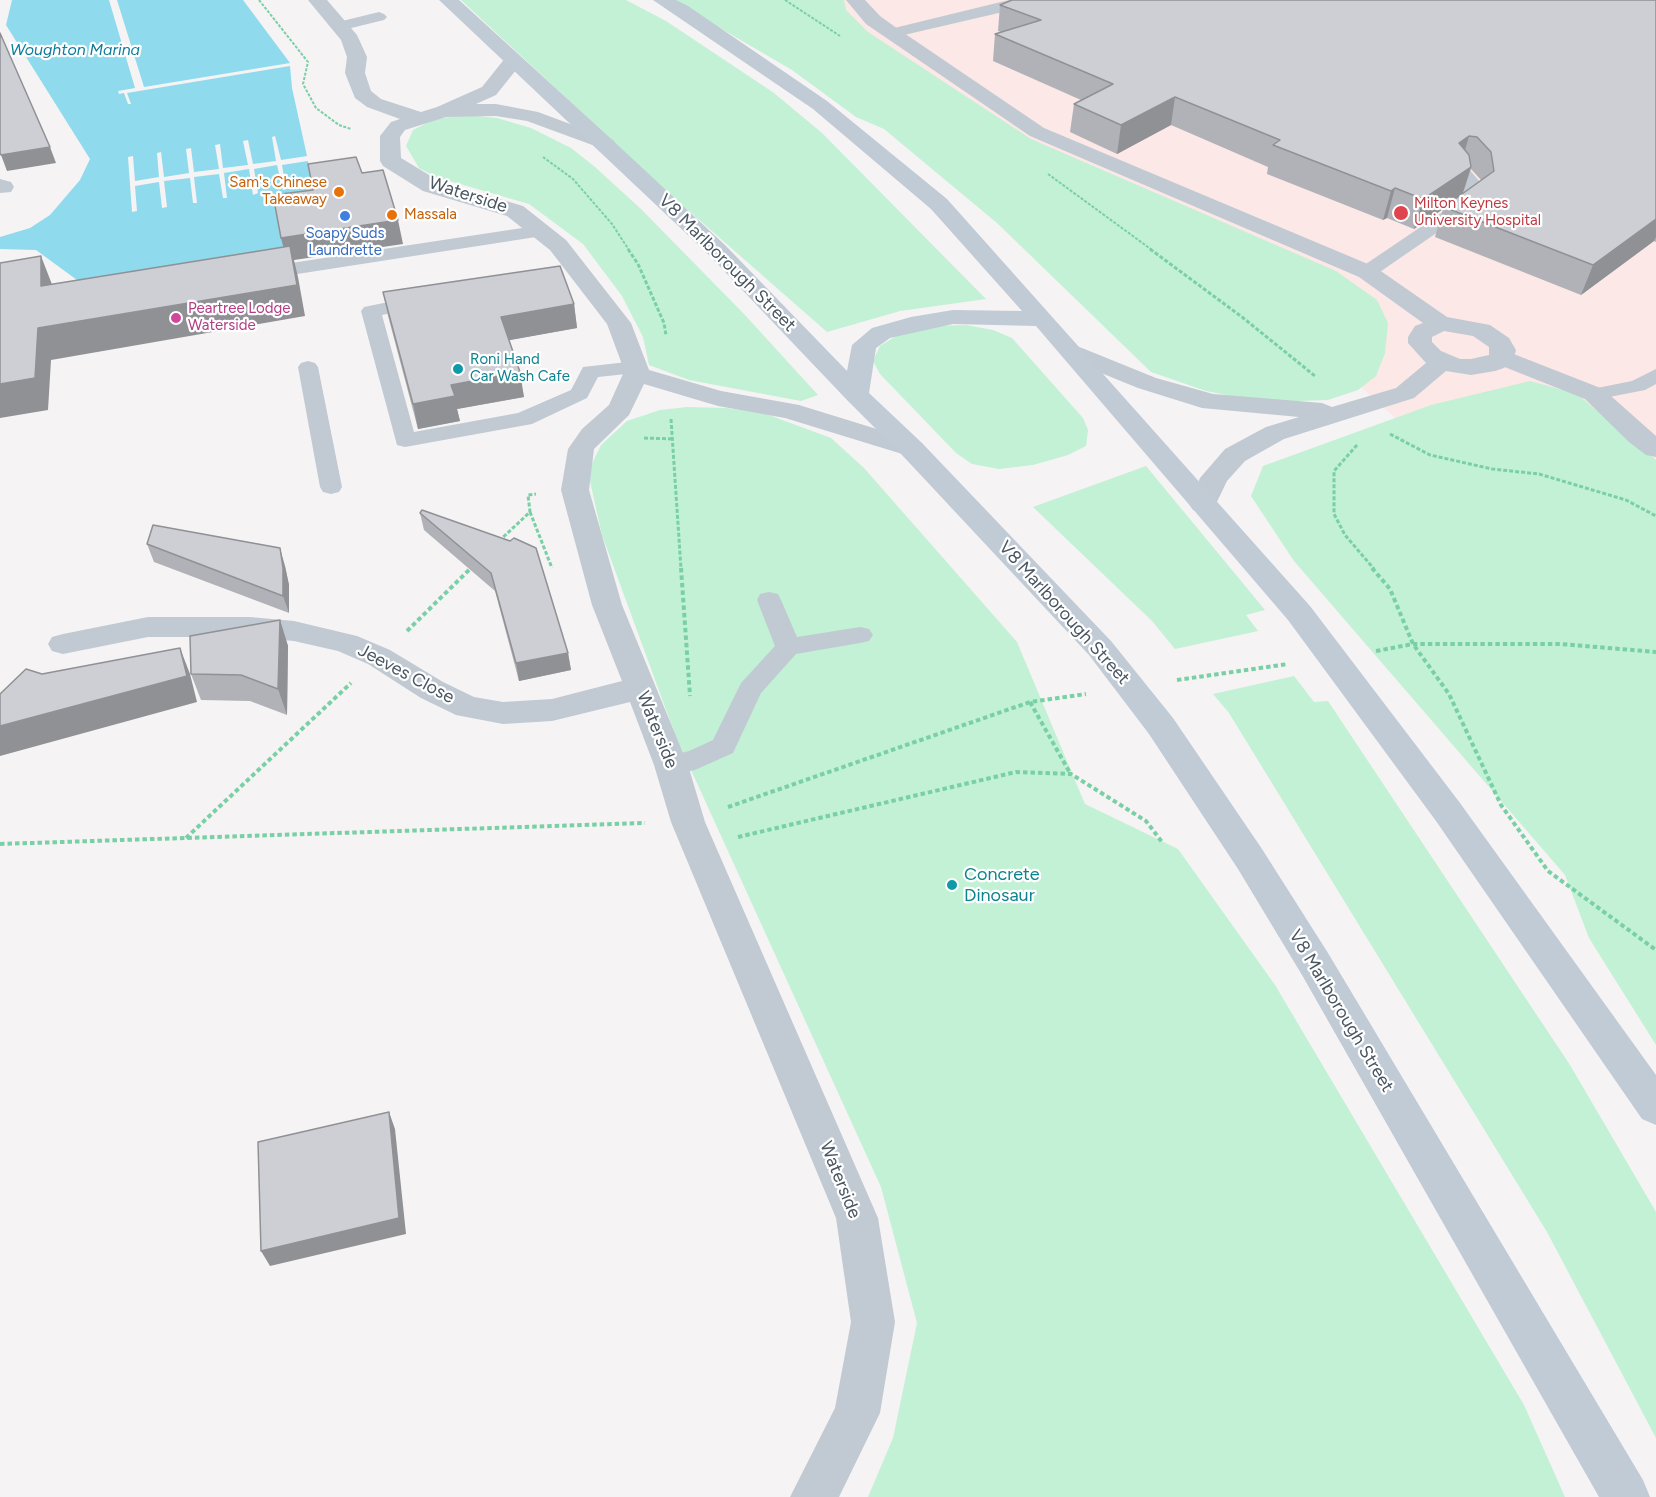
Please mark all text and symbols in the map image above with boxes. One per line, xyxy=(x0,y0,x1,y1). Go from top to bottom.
water label: Woughton Marina xyxy=(10,40,140,60)
street label: Waterside xyxy=(426,172,510,218)
place label: Sam's Chinese Takeaway xyxy=(229,174,327,209)
marker: Sam's Chinese Takeaway xyxy=(332,185,346,199)
street label: V8 Marlborough Street xyxy=(654,190,800,336)
place label: Milton Keynes University Hospital xyxy=(1414,195,1541,230)
marker: Milton Keynes University Hospital xyxy=(1392,204,1410,222)
place label: Massala xyxy=(404,206,457,224)
marker: Massala xyxy=(385,208,399,222)
marker: Soapy Suds Laundrette xyxy=(338,209,352,223)
place label: Soapy Suds Laundrette xyxy=(305,225,385,260)
place label: Peartree Lodge Waterside xyxy=(188,300,291,335)
marker: Peartree Lodge Waterside xyxy=(169,311,183,325)
place label: Roni Hand Car Wash Cafe xyxy=(470,351,570,386)
marker: Roni Hand Car Wash Cafe xyxy=(451,362,465,376)
street label: V8 Marlborough Street xyxy=(994,537,1134,689)
street label: Jeeves Close xyxy=(354,640,458,708)
street label: Waterside xyxy=(632,688,682,772)
place label: Concrete Dinosaur xyxy=(964,864,1040,906)
marker: Concrete Dinosaur xyxy=(945,878,959,892)
street label: V8 Marlborough Street xyxy=(1284,926,1398,1096)
street label: Waterside xyxy=(815,1138,865,1222)

